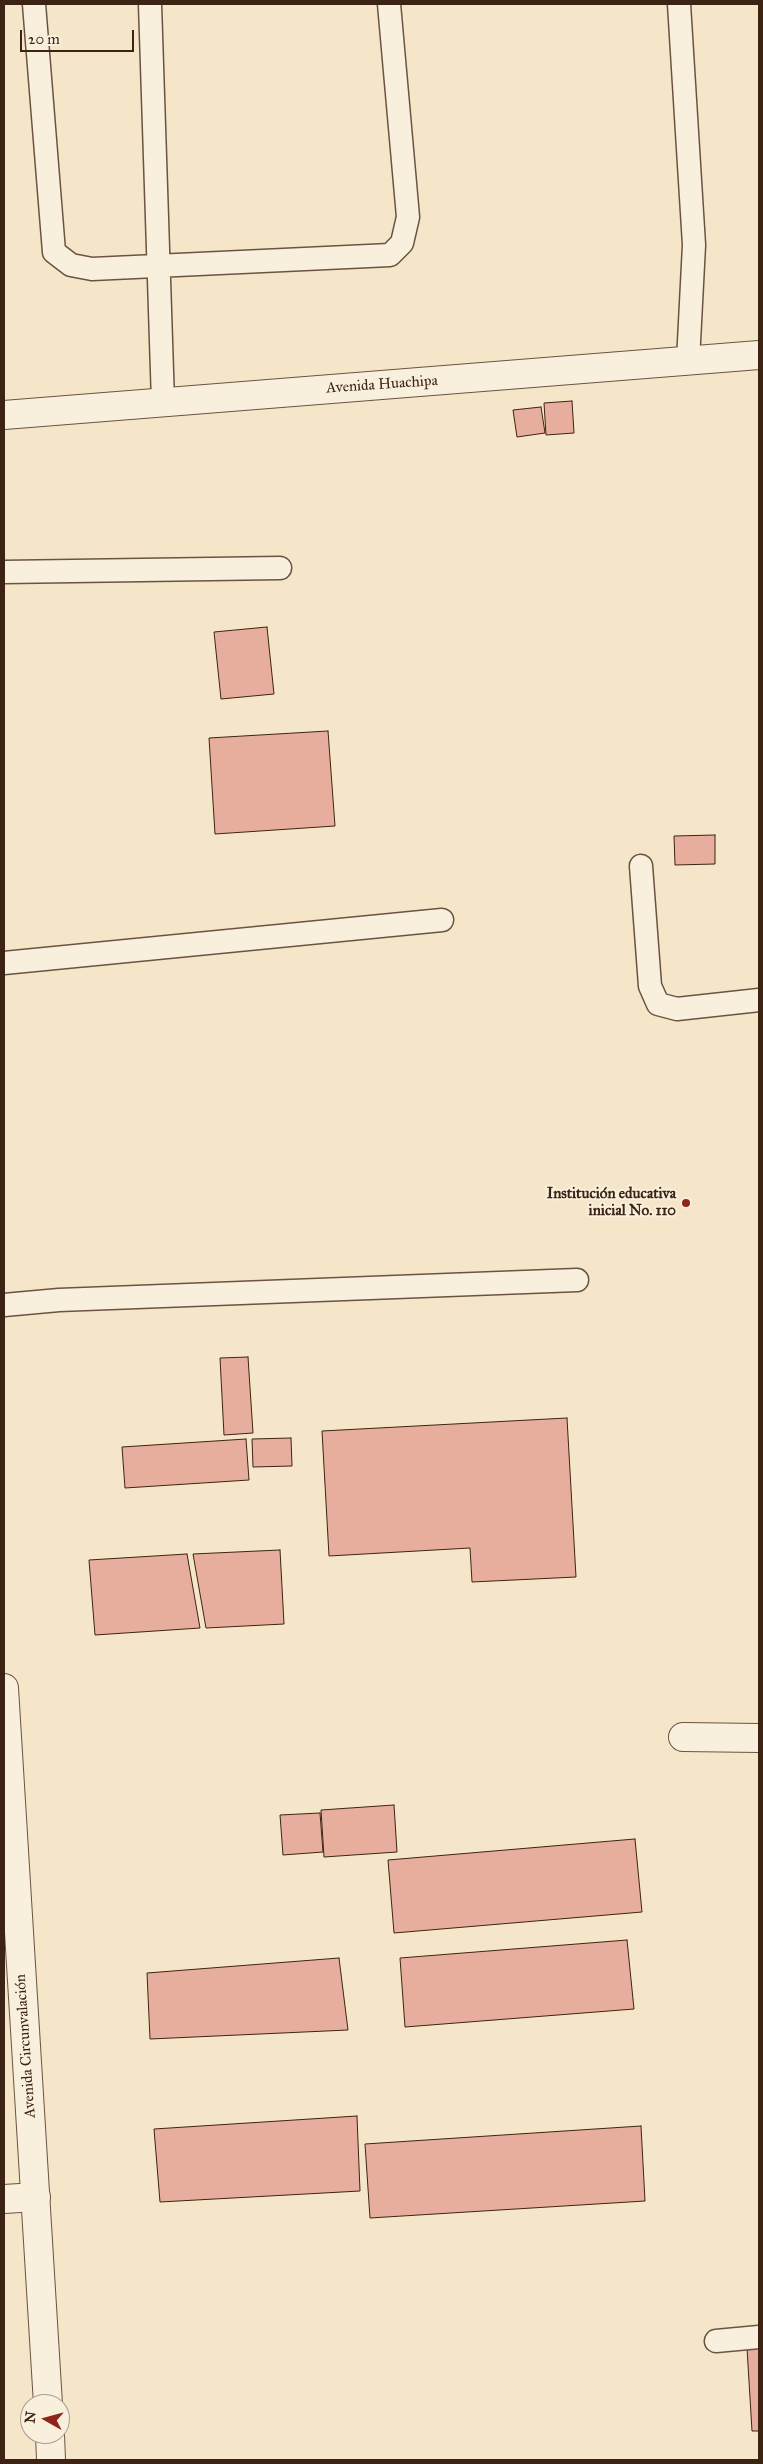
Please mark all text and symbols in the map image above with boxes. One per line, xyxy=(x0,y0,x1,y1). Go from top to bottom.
scale bar xyxy=(22,20,136,52)
text: 20 m xyxy=(28,30,60,48)
street label: Avenida Huachipa xyxy=(326,372,438,398)
place label: Institución educativa inicial No. 110 xyxy=(547,1185,676,1220)
marker: Institución educativa inicial No. 110 xyxy=(680,1197,692,1209)
street label: Avenida Circunvalación xyxy=(12,1973,40,2119)
north arrow xyxy=(20,2394,70,2444)
text: N xyxy=(21,2410,40,2424)

